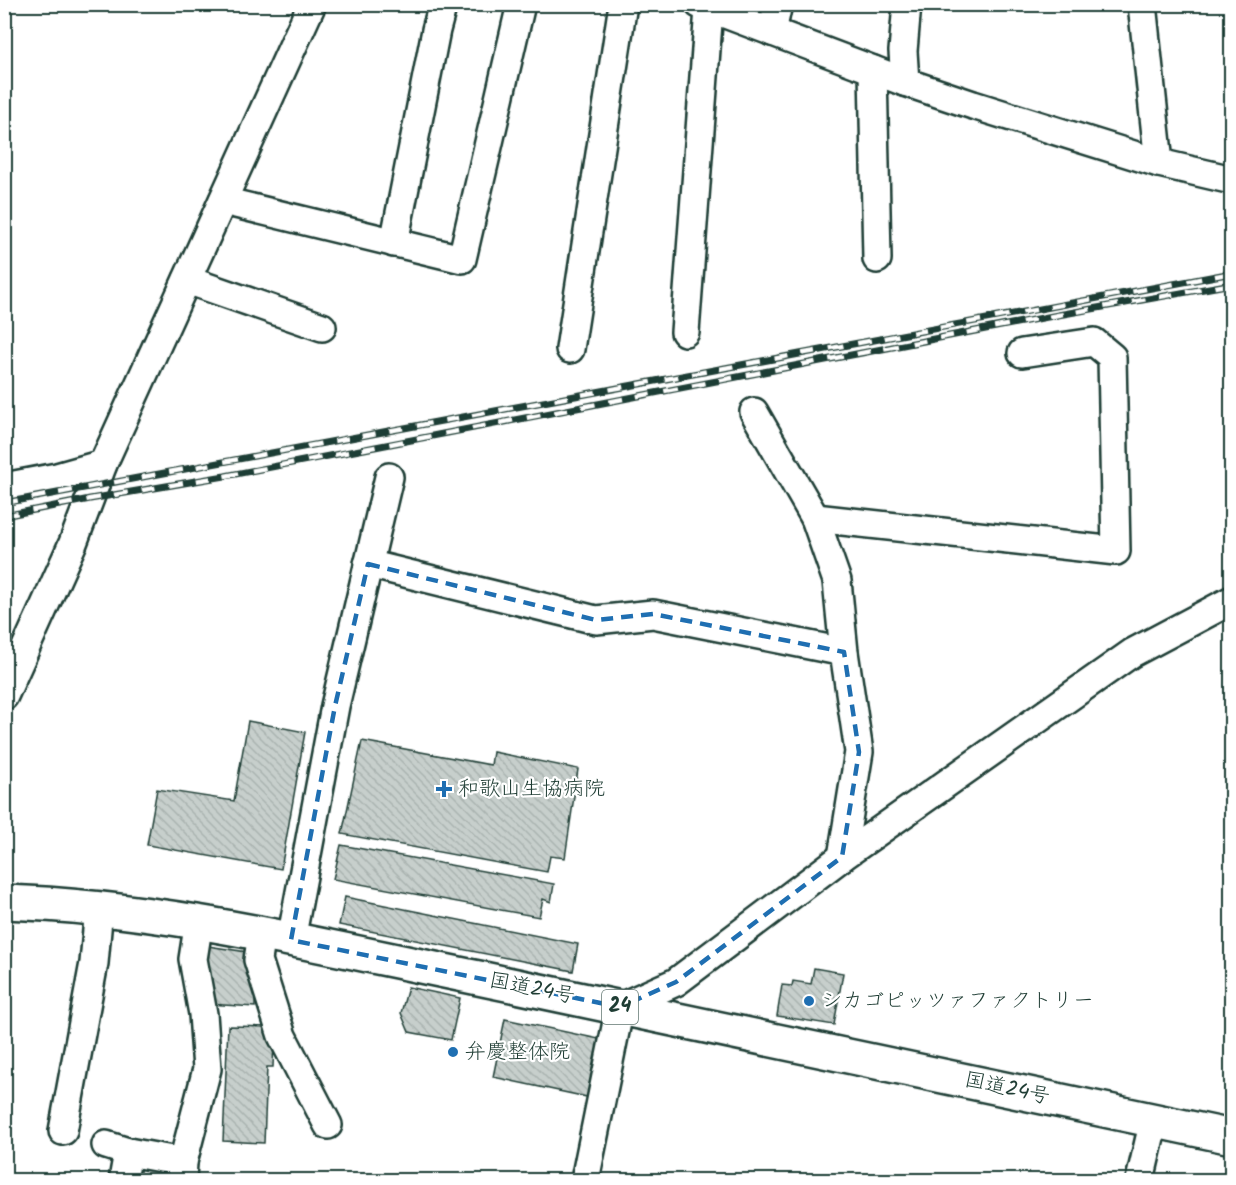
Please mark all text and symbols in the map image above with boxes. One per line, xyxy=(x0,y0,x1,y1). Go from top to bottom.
place label: 和歌山生協病院 xyxy=(458,773,605,806)
marker: 和歌山生協病院 xyxy=(435,780,453,798)
street label: 国道24号 xyxy=(486,965,578,1013)
place label: シカゴピッツァファクトリー xyxy=(821,985,1094,1018)
road number: 24 xyxy=(602,990,638,1024)
marker: シカゴピッツァファクトリー xyxy=(802,994,816,1008)
place label: 弁慶整体院 xyxy=(465,1036,570,1069)
marker: 弁慶整体院 xyxy=(446,1045,460,1059)
street label: 国道24号 xyxy=(961,1064,1053,1114)

